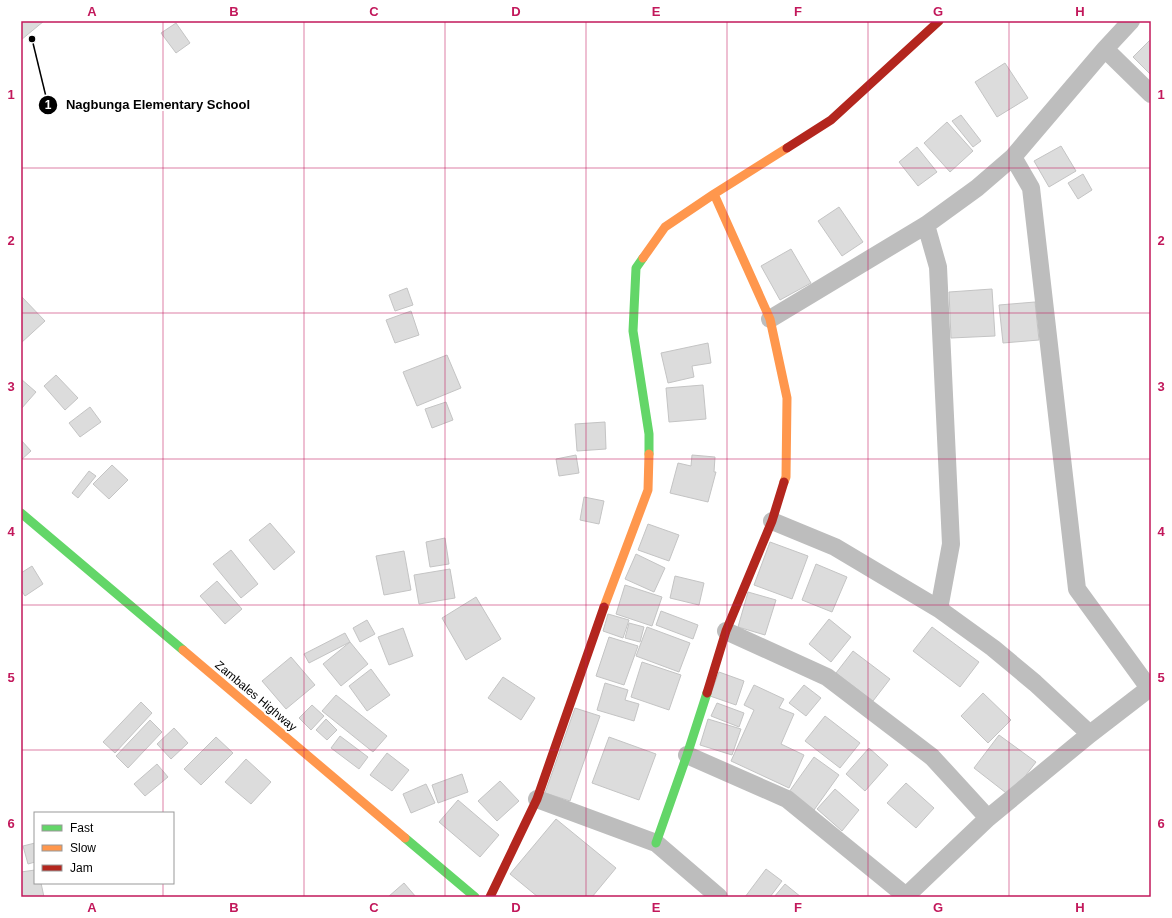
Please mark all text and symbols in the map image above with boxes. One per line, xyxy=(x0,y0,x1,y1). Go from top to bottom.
text: A xyxy=(87,4,97,19)
text: B xyxy=(229,4,239,19)
text: C xyxy=(369,4,379,19)
text: D xyxy=(511,4,521,19)
text: E xyxy=(652,4,661,19)
text: F xyxy=(794,4,802,19)
text: G xyxy=(933,4,943,19)
text: H xyxy=(1075,4,1085,19)
text: 1 xyxy=(7,87,15,102)
text: 1 xyxy=(1157,87,1165,102)
callout: Nagbunga Elementary School xyxy=(38,92,258,117)
text: Nagbunga Elementary School xyxy=(66,97,250,112)
text: 1 xyxy=(45,98,52,112)
text: 2 xyxy=(7,233,15,248)
text: 2 xyxy=(1157,233,1165,248)
text: 3 xyxy=(7,379,15,394)
text: 3 xyxy=(1157,379,1165,394)
text: 4 xyxy=(7,524,15,539)
text: 4 xyxy=(1157,524,1165,539)
street label: Zambales Highway xyxy=(212,658,300,734)
text: 5 xyxy=(7,670,15,685)
text: 5 xyxy=(1157,670,1165,685)
legend xyxy=(34,812,174,884)
text: 6 xyxy=(7,816,15,831)
text: 6 xyxy=(1157,816,1165,831)
text: Fast xyxy=(70,821,94,835)
text: Slow xyxy=(70,841,96,855)
text: Jam xyxy=(70,861,93,875)
text: A xyxy=(87,900,97,915)
text: B xyxy=(229,900,239,915)
text: C xyxy=(369,900,379,915)
text: D xyxy=(511,900,521,915)
text: E xyxy=(652,900,661,915)
text: F xyxy=(794,900,802,915)
text: G xyxy=(933,900,943,915)
text: H xyxy=(1075,900,1085,915)

